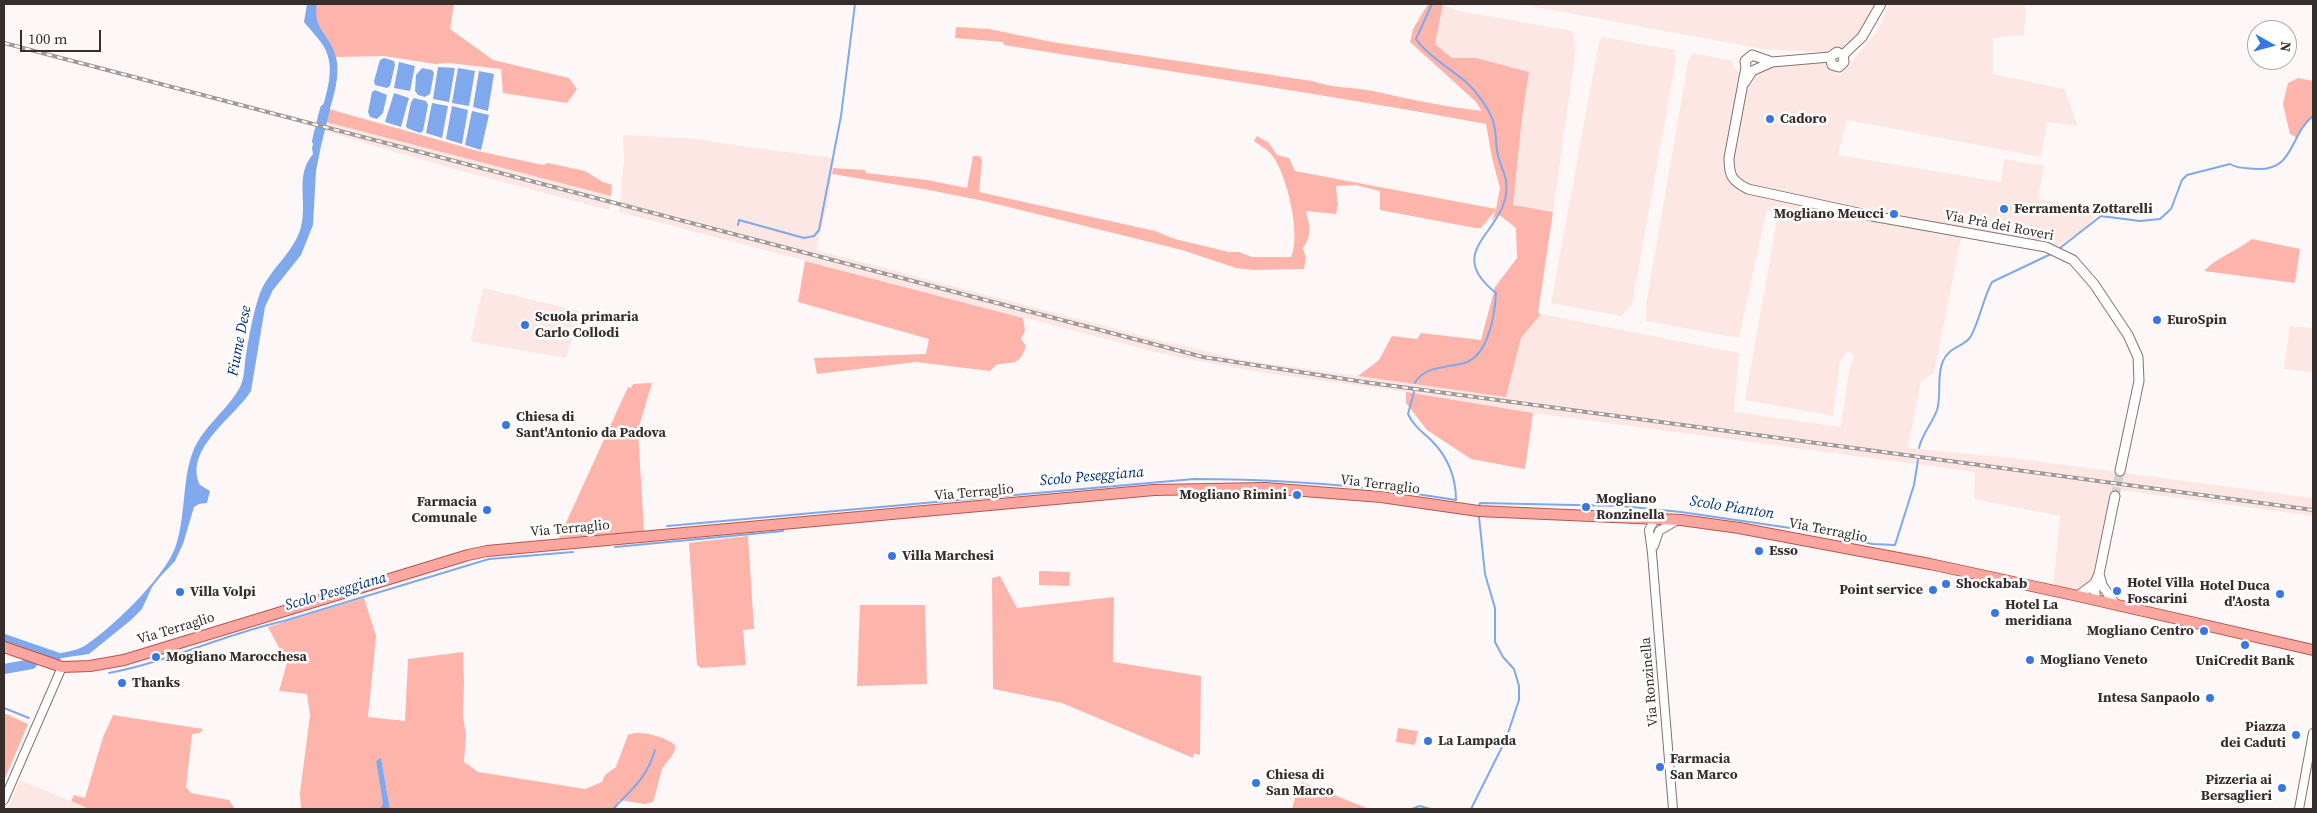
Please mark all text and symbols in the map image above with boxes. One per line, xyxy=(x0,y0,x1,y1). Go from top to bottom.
scale bar xyxy=(22,20,104,52)
north arrow xyxy=(2247,20,2297,70)
text: 100 m xyxy=(28,28,68,49)
text: N xyxy=(2275,40,2296,53)
place label: Cadoro xyxy=(1780,111,1827,127)
marker: Cadoro xyxy=(1764,113,1776,125)
place label: Ferramenta Zottarelli xyxy=(2014,201,2153,217)
marker: Ferramenta Zottarelli xyxy=(1998,203,2010,215)
place label: Mogliano Meucci xyxy=(1774,206,1884,222)
street label: Via Prà dei Roveri xyxy=(1943,207,2055,245)
marker: Mogliano Meucci xyxy=(1888,208,1900,220)
water label: Fiume Dese xyxy=(224,304,256,378)
place label: Scuola primaria Carlo Collodi xyxy=(535,309,639,342)
place label: EuroSpin xyxy=(2167,312,2227,328)
marker: EuroSpin xyxy=(2151,314,2163,326)
marker: Scuola primaria Carlo Collodi xyxy=(519,319,531,331)
place label: Chiesa di Sant'Antonio da Padova xyxy=(516,409,666,442)
marker: Chiesa di Sant'Antonio da Padova xyxy=(500,419,512,431)
water label: Scolo Peseggiana xyxy=(1039,463,1145,491)
street label: Via Terraglio xyxy=(1339,472,1421,498)
street label: Via Terraglio xyxy=(933,481,1015,505)
place label: Mogliano Rimini xyxy=(1179,487,1287,503)
marker: Mogliano Rimini xyxy=(1291,489,1303,501)
place label: Mogliano Ronzinella xyxy=(1596,491,1665,524)
water label: Scolo Pianton xyxy=(1689,492,1775,524)
place label: Farmacia Comunale xyxy=(411,494,477,526)
marker: Mogliano Ronzinella xyxy=(1580,501,1592,513)
marker: Farmacia Comunale xyxy=(481,504,493,516)
street label: Via Terraglio xyxy=(1787,515,1869,547)
street label: Via Terraglio xyxy=(529,517,611,541)
place label: Esso xyxy=(1769,543,1798,559)
marker: Esso xyxy=(1753,545,1765,557)
place label: Villa Marchesi xyxy=(902,548,994,564)
marker: Villa Marchesi xyxy=(886,550,898,562)
water label: Scolo Peseggiana xyxy=(283,569,389,615)
place label: Hotel Villa Foscarini xyxy=(2127,575,2194,608)
place label: Shockabab xyxy=(1956,576,2027,592)
marker: Shockabab xyxy=(1940,578,1952,590)
place label: Hotel Duca d'Aosta xyxy=(2199,578,2270,610)
place label: Point service xyxy=(1839,582,1923,598)
place label: Villa Volpi xyxy=(190,584,256,600)
marker: Point service xyxy=(1927,584,1939,596)
marker: Hotel Villa Foscarini xyxy=(2111,585,2123,597)
marker: Villa Volpi xyxy=(174,586,186,598)
marker: Hotel Duca d'Aosta xyxy=(2274,588,2286,600)
place label: Hotel La meridiana xyxy=(2005,597,2072,630)
marker: Hotel La meridiana xyxy=(1989,607,2001,619)
street label: Via Terraglio xyxy=(135,609,217,649)
place label: Mogliano Centro xyxy=(2087,623,2194,639)
marker: Mogliano Centro xyxy=(2198,625,2210,637)
street label: Via Ronzinella xyxy=(1638,636,1662,728)
marker: UniCredit Bank xyxy=(2239,639,2251,651)
place label: Mogliano Marocchesa xyxy=(166,649,307,665)
marker: Mogliano Marocchesa xyxy=(150,651,162,663)
place label: Mogliano Veneto xyxy=(2040,652,2148,668)
place label: UniCredit Bank xyxy=(2195,653,2295,669)
marker: Mogliano Veneto xyxy=(2024,654,2036,666)
place label: Thanks xyxy=(132,675,180,691)
marker: Thanks xyxy=(116,677,128,689)
place label: Intesa Sanpaolo xyxy=(2097,690,2200,706)
marker: Intesa Sanpaolo xyxy=(2204,692,2216,704)
place label: Piazza dei Caduti xyxy=(2221,719,2286,752)
marker: Piazza dei Caduti xyxy=(2290,729,2302,741)
place label: La Lampada xyxy=(1438,733,1516,749)
marker: La Lampada xyxy=(1422,735,1434,747)
place label: Farmacia San Marco xyxy=(1670,751,1738,784)
marker: Farmacia San Marco xyxy=(1654,761,1666,773)
place label: Chiesa di San Marco xyxy=(1266,767,1334,800)
place label: Pizzeria ai Bersaglieri xyxy=(2201,772,2272,804)
marker: Chiesa di San Marco xyxy=(1250,777,1262,789)
marker: Pizzeria ai Bersaglieri xyxy=(2276,782,2288,794)

